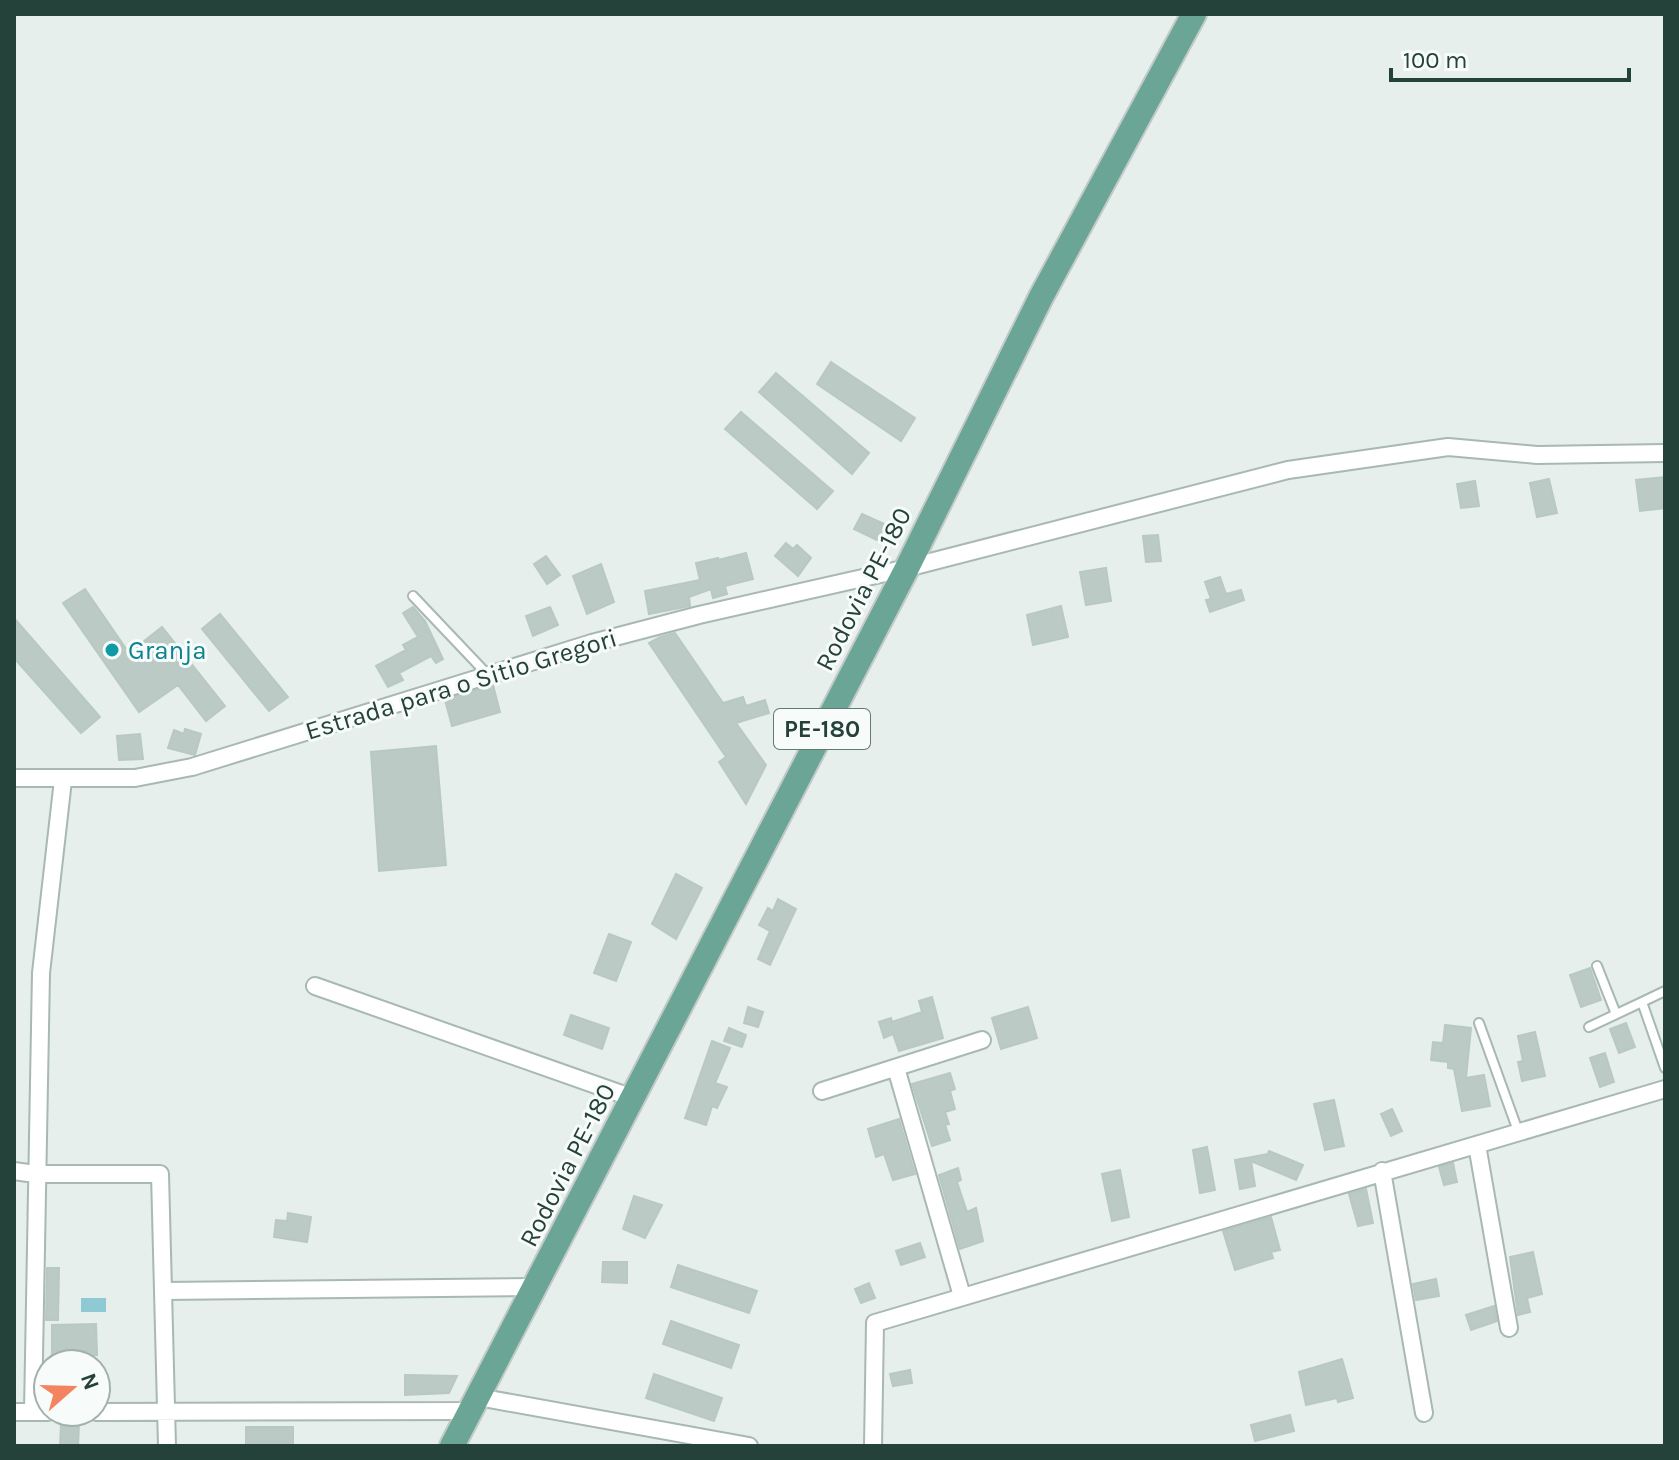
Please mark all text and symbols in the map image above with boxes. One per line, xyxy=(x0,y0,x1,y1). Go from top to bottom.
scale bar xyxy=(1391,32,1629,82)
text: 100 m xyxy=(1403,46,1468,74)
street label: Rodovia PE-180 xyxy=(809,502,918,676)
street label: Estrada para o Sitio Gregori xyxy=(302,622,621,747)
place label: Granja xyxy=(128,635,207,666)
marker: Granja xyxy=(103,641,121,659)
road number: PE-180 xyxy=(774,709,870,749)
street label: Rodovia PE-180 xyxy=(513,1078,622,1252)
north arrow xyxy=(32,1348,112,1428)
text: N xyxy=(75,1370,105,1393)

